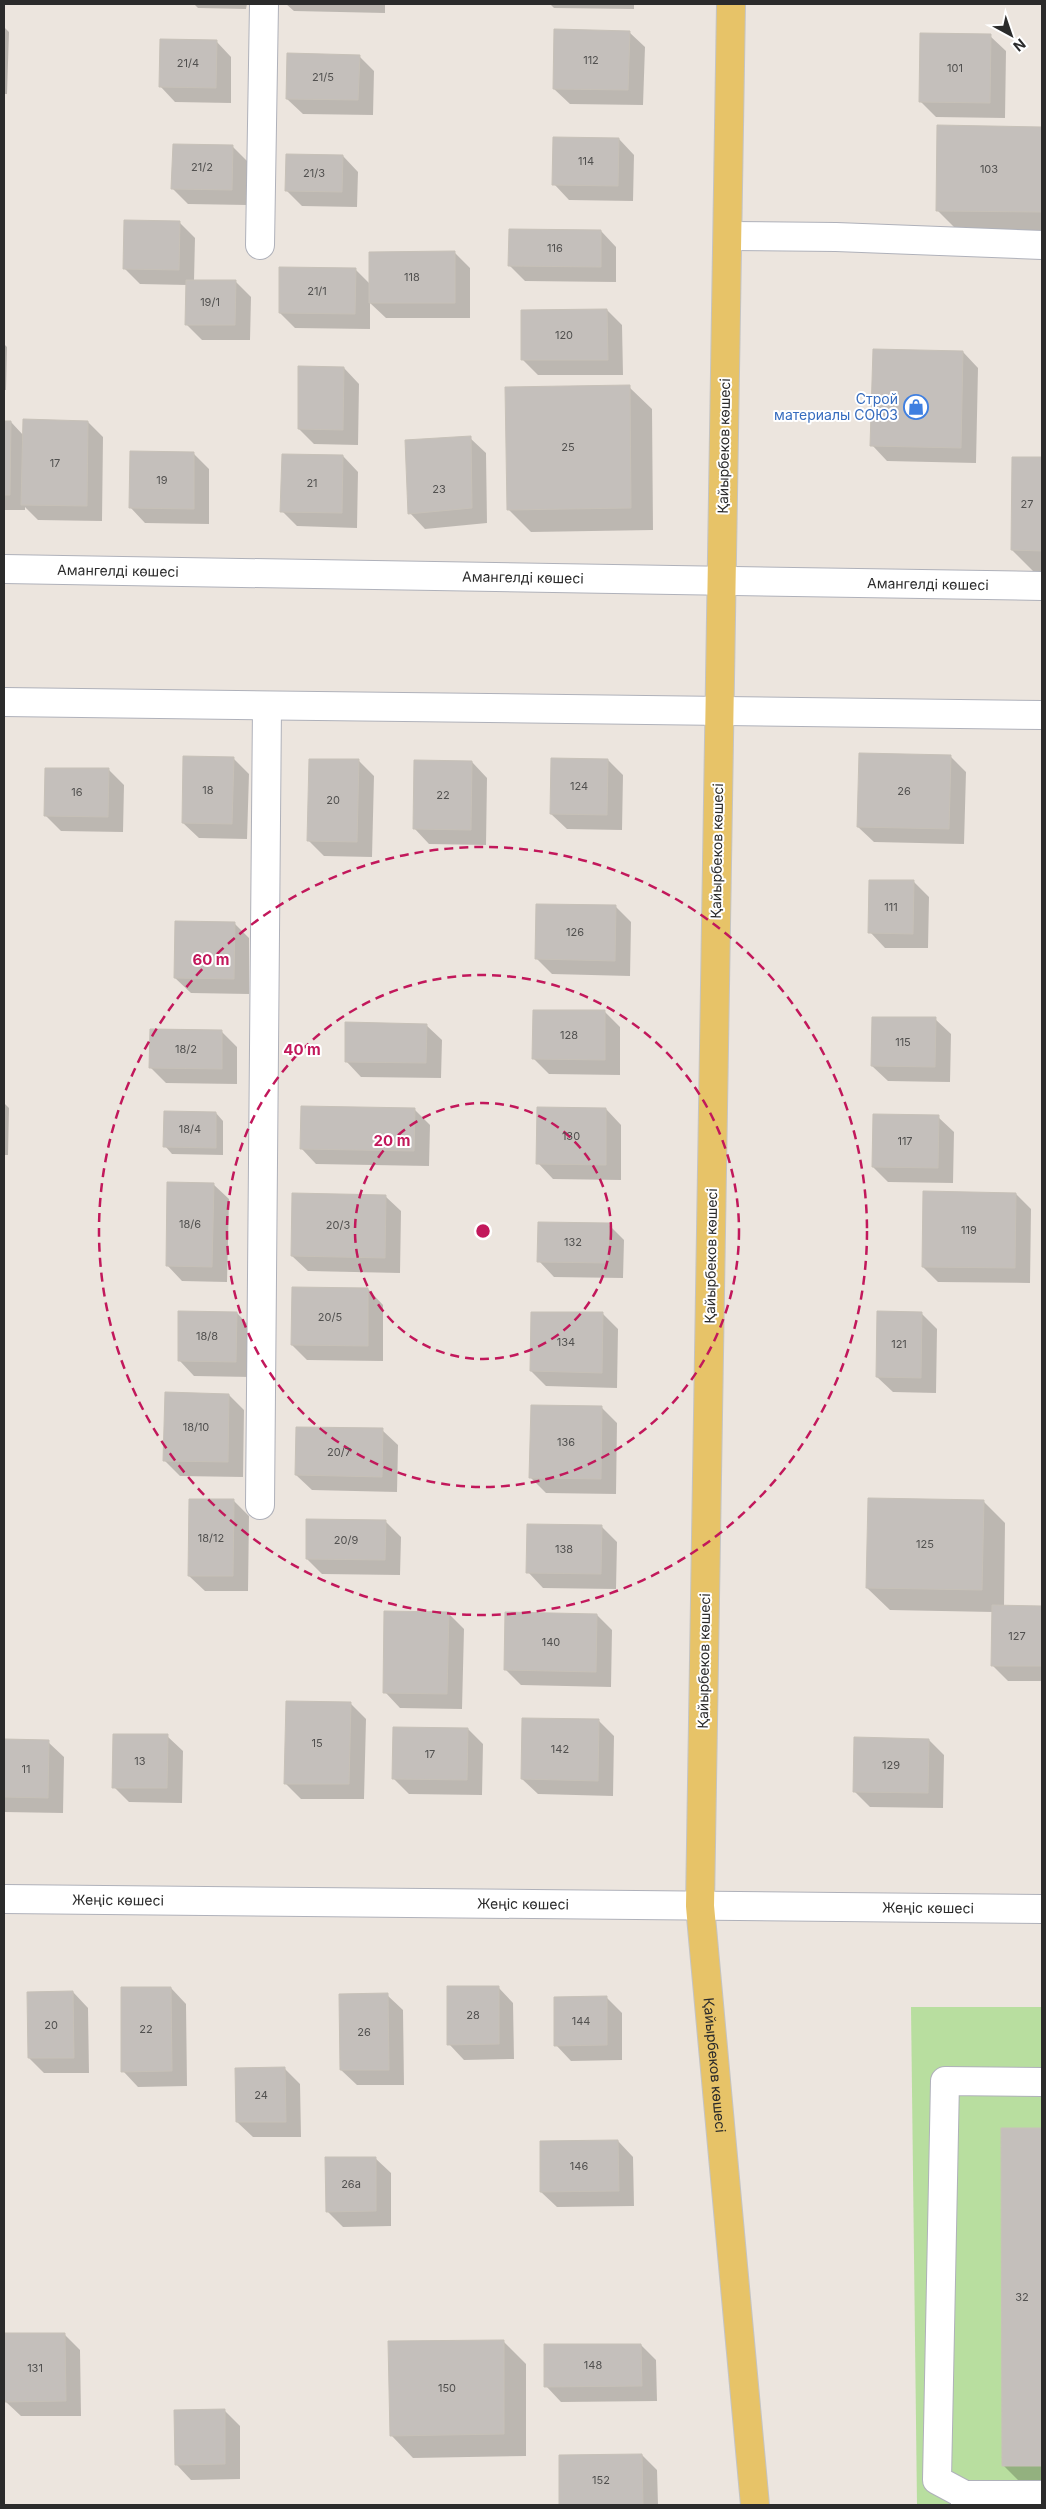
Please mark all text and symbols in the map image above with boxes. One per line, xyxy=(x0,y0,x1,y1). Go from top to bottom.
north arrow xyxy=(986,10,1036,60)
text: N xyxy=(1010,35,1029,55)
house number: 112 xyxy=(583,53,599,67)
house number: 21/4 xyxy=(177,56,199,70)
house number: 101 xyxy=(947,61,963,75)
house number: 21/5 xyxy=(312,70,334,84)
house number: 114 xyxy=(578,154,594,168)
house number: 21/2 xyxy=(191,160,213,174)
house number: 103 xyxy=(980,162,998,176)
house number: 21/3 xyxy=(303,166,325,180)
house number: 116 xyxy=(547,241,563,255)
house number: 118 xyxy=(404,270,420,284)
house number: 21/1 xyxy=(307,284,327,298)
house number: 19/1 xyxy=(200,295,220,309)
house number: 120 xyxy=(555,328,573,342)
street label: Қайырбеков көшесі xyxy=(714,378,733,514)
place label: Строй материалы СОЮЗ xyxy=(774,390,898,423)
shop icon: Строй материалы СОЮЗ xyxy=(903,394,929,420)
house number: 25 xyxy=(561,440,575,454)
house number: 17 xyxy=(50,456,60,470)
house number: 19 xyxy=(156,473,168,487)
house number: 21 xyxy=(306,476,318,490)
house number: 23 xyxy=(432,482,446,496)
house number: 27 xyxy=(1021,497,1033,511)
street label: Амангелді көшесі xyxy=(57,561,179,580)
street label: Амангелді көшесі xyxy=(462,568,584,586)
street label: Амангелді көшесі xyxy=(867,574,989,593)
house number: 124 xyxy=(570,779,588,793)
house number: 18 xyxy=(202,783,214,797)
street label: Қайырбеков көшесі xyxy=(707,783,726,919)
house number: 26 xyxy=(897,784,911,798)
house number: 16 xyxy=(71,785,83,799)
house number: 22 xyxy=(436,788,450,802)
house number: 20 xyxy=(326,793,340,807)
house number: 111 xyxy=(884,900,898,914)
house number: 126 xyxy=(566,925,584,939)
text: 60 m xyxy=(192,950,230,969)
house number: 128 xyxy=(560,1028,578,1042)
house number: 115 xyxy=(895,1035,911,1049)
text: 40 m xyxy=(283,1040,321,1059)
house number: 18/2 xyxy=(175,1042,197,1056)
house number: 18/4 xyxy=(179,1122,201,1136)
house number: 130 xyxy=(562,1129,580,1143)
text: 20 m xyxy=(374,1131,410,1150)
house number: 117 xyxy=(897,1134,913,1148)
street label: Қайырбеков көшесі xyxy=(701,1188,720,1324)
house number: 18/6 xyxy=(179,1217,201,1231)
house number: 20/3 xyxy=(326,1218,350,1232)
centre of rings xyxy=(474,1222,492,1240)
house number: 119 xyxy=(961,1223,977,1237)
house number: 132 xyxy=(564,1235,582,1249)
house number: 20/5 xyxy=(318,1310,342,1324)
house number: 18/8 xyxy=(196,1329,218,1343)
house number: 134 xyxy=(557,1335,575,1349)
house number: 121 xyxy=(891,1337,907,1351)
house number: 18/10 xyxy=(183,1420,209,1434)
house number: 136 xyxy=(557,1435,575,1449)
house number: 20/7 xyxy=(327,1445,351,1459)
house number: 18/12 xyxy=(198,1531,224,1545)
house number: 20/9 xyxy=(334,1533,358,1547)
house number: 125 xyxy=(916,1537,934,1551)
house number: 138 xyxy=(555,1542,573,1556)
street label: Қайырбеков көшесі xyxy=(694,1593,713,1729)
house number: 127 xyxy=(1008,1629,1026,1643)
house number: 140 xyxy=(542,1635,560,1649)
house number: 15 xyxy=(311,1736,323,1750)
house number: 142 xyxy=(551,1742,569,1756)
house number: 17 xyxy=(425,1747,435,1761)
house number: 13 xyxy=(134,1754,146,1768)
house number: 129 xyxy=(882,1758,900,1772)
house number: 11 xyxy=(22,1762,30,1776)
street label: Жеңіс көшесі xyxy=(72,1891,164,1909)
street label: Жеңіс көшесі xyxy=(477,1895,569,1912)
street label: Жеңіс көшесі xyxy=(882,1898,974,1916)
street label: Қайырбеков көшесі xyxy=(700,1997,730,2133)
house number: 28 xyxy=(466,2008,480,2022)
house number: 144 xyxy=(572,2014,590,2028)
house number: 20 xyxy=(44,2018,58,2032)
house number: 22 xyxy=(139,2022,153,2036)
house number: 26 xyxy=(357,2025,371,2039)
house number: 24 xyxy=(254,2088,268,2102)
house number: 146 xyxy=(570,2159,588,2173)
house number: 26а xyxy=(341,2177,361,2191)
house number: 32 xyxy=(1015,2290,1029,2304)
house number: 148 xyxy=(584,2358,602,2372)
house number: 131 xyxy=(27,2361,43,2375)
house number: 150 xyxy=(438,2381,456,2395)
house number: 152 xyxy=(592,2473,610,2487)

